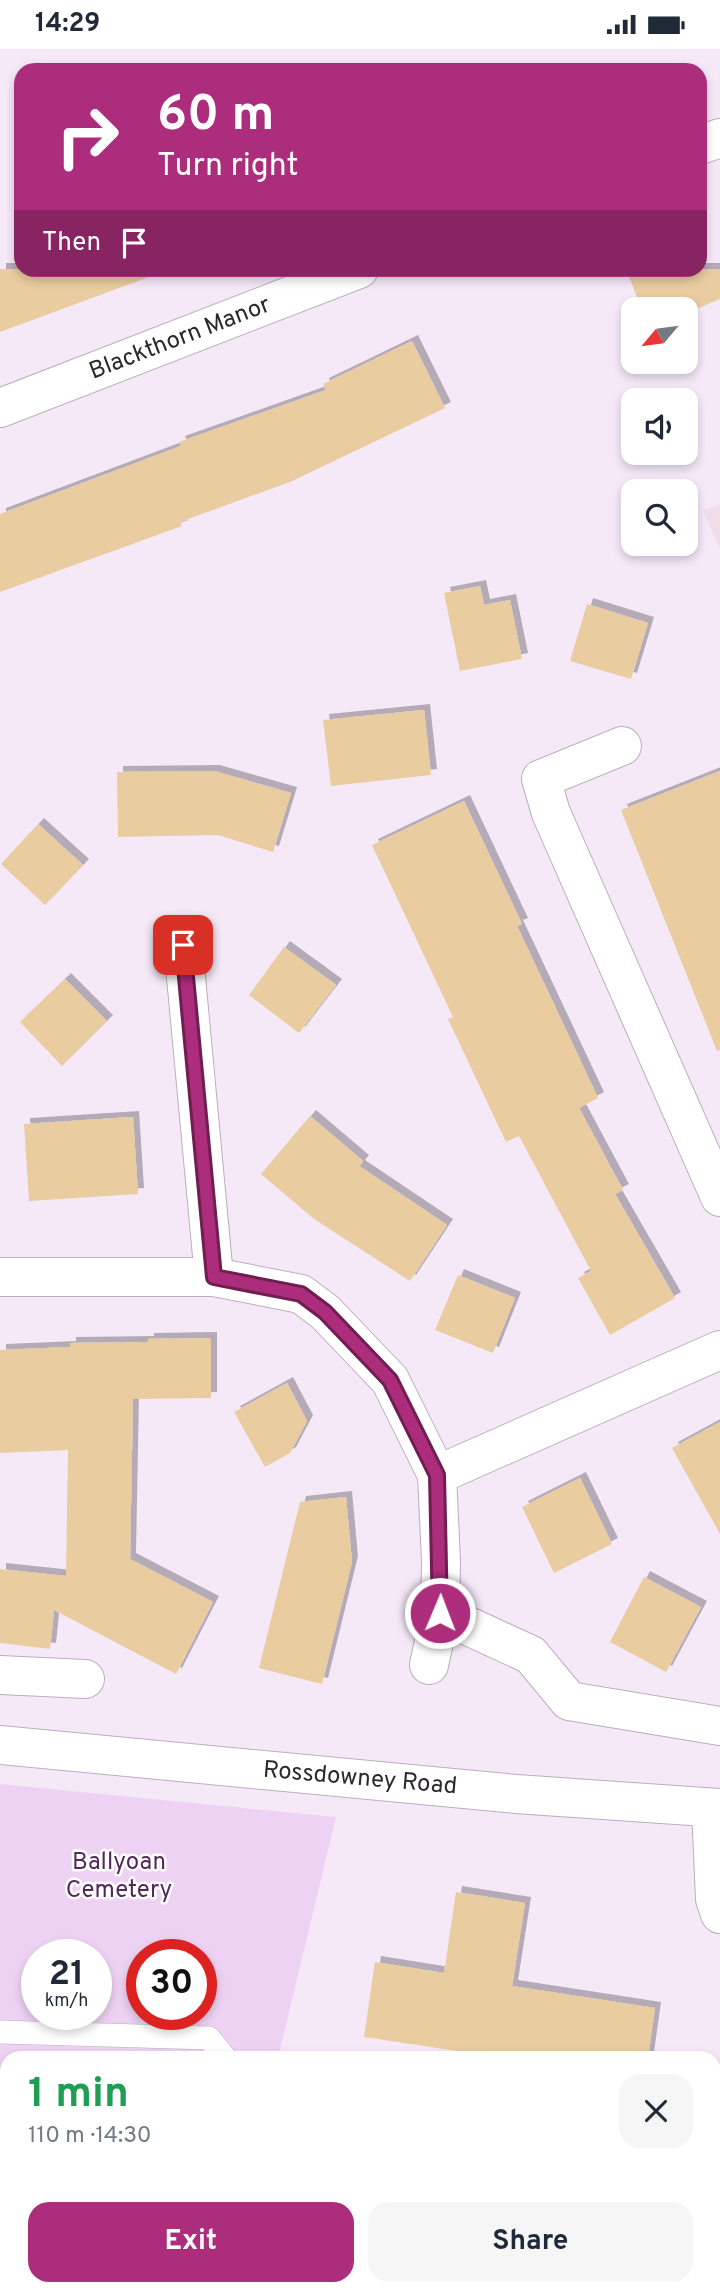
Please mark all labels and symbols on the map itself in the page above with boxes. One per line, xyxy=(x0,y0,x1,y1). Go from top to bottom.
street label: Blackthorn Manor xyxy=(85,291,275,387)
north arrow xyxy=(621,297,698,375)
pin xyxy=(153,915,213,975)
position arrow xyxy=(403,1576,477,1650)
street label: Rossdowney Road xyxy=(262,1756,458,1802)
park label: Ballyoan Cemetery xyxy=(66,1848,172,1906)
speed limit sign: 30 xyxy=(126,1939,217,2030)

